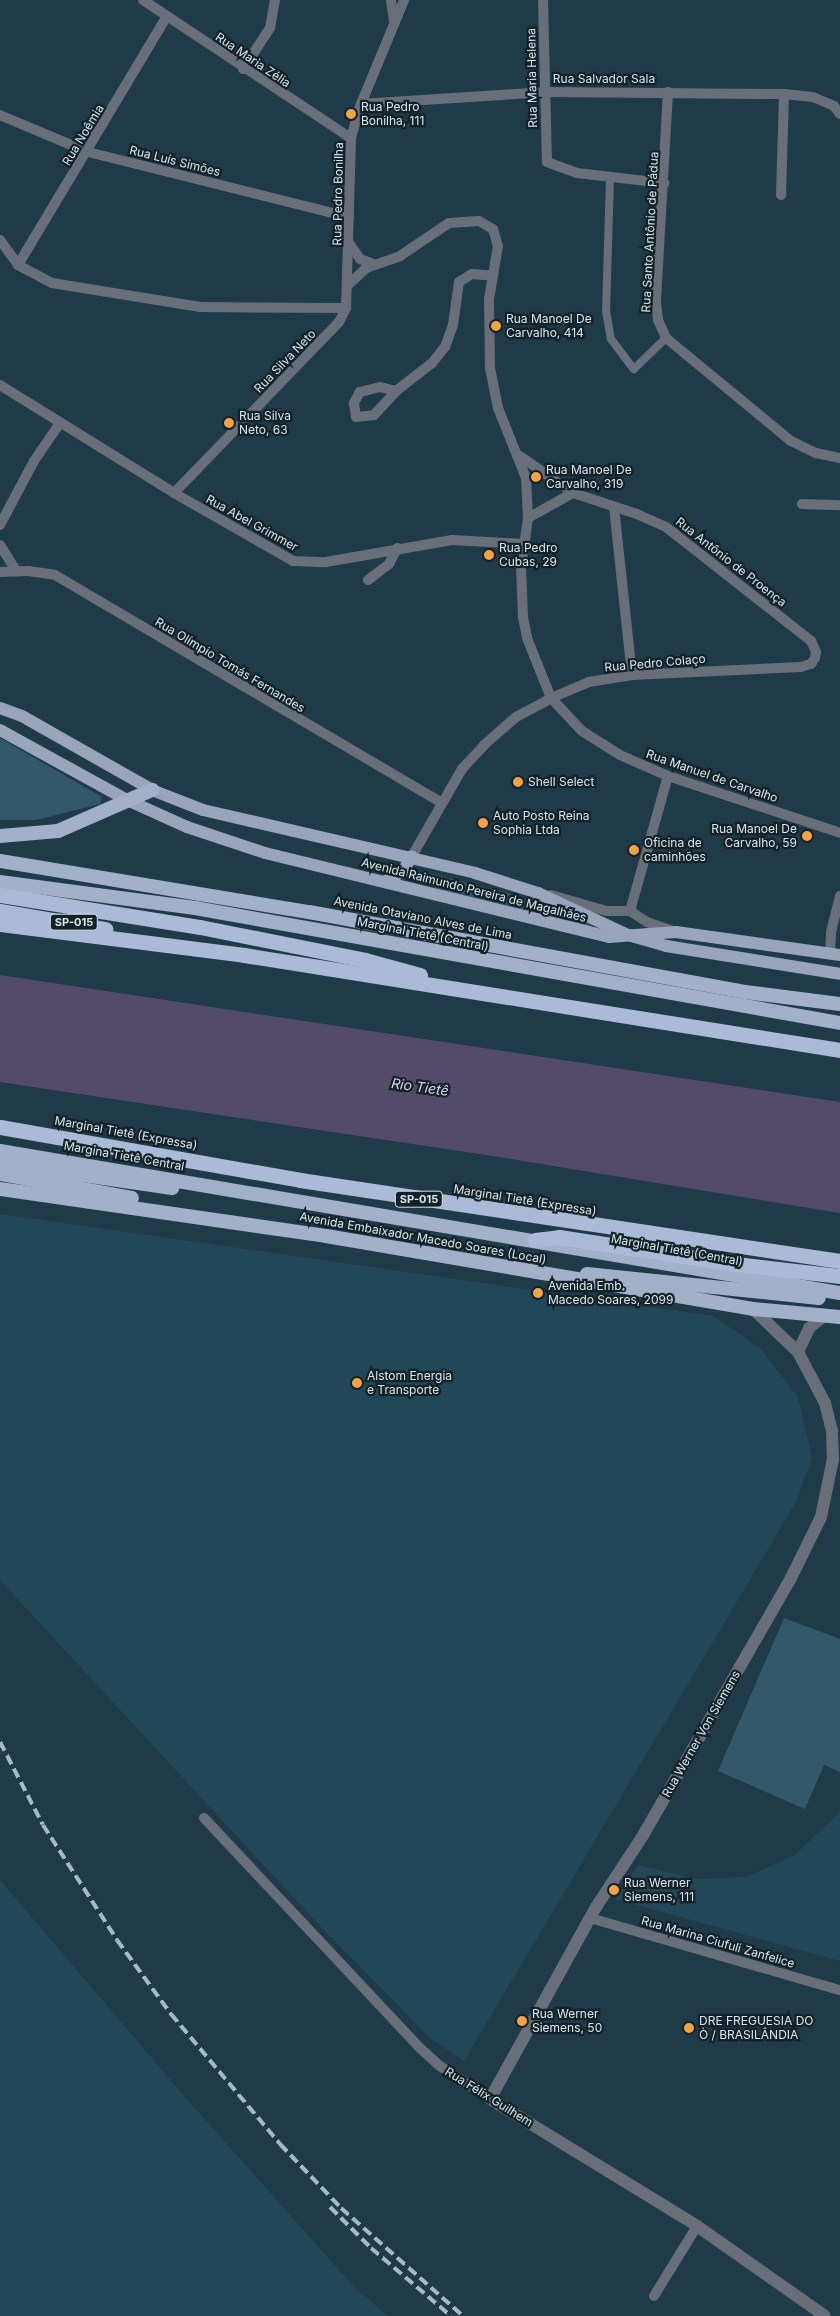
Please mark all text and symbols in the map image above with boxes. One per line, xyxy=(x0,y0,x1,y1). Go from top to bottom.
street label: Rua Maria Helena xyxy=(524,28,540,128)
street label: Rua Maria Zélia xyxy=(213,30,293,90)
street label: Rua Salvador Sala xyxy=(553,72,655,86)
place label: Rua Pedro Bonilha, 111 xyxy=(361,100,424,128)
street label: Rua Noêmia xyxy=(59,102,107,168)
marker: Rua Pedro Bonilha, 111 xyxy=(345,108,357,120)
street label: Rua Pedro Bonilha xyxy=(330,142,346,246)
street label: Rua Luís Simões xyxy=(128,143,222,179)
street label: Rua Santo Antônio de Pádua xyxy=(639,151,661,313)
place label: Rua Manoel De Carvalho, 414 xyxy=(506,312,592,340)
marker: Rua Manoel De Carvalho, 414 xyxy=(490,320,502,332)
street label: Rua Silva Neto xyxy=(251,326,319,396)
place label: Rua Silva Neto, 63 xyxy=(239,409,291,437)
marker: Rua Silva Neto, 63 xyxy=(223,417,235,429)
place label: Rua Manoel De Carvalho, 319 xyxy=(546,463,632,491)
marker: Rua Manoel De Carvalho, 319 xyxy=(530,471,542,483)
street label: Rua Abel Grimmer xyxy=(203,492,301,554)
street label: Rua Antônio de Proença xyxy=(673,514,789,610)
place label: Rua Pedro Cubas, 29 xyxy=(499,541,557,569)
marker: Rua Pedro Cubas, 29 xyxy=(483,549,495,561)
street label: Rua Olímpio Tomás Fernandes xyxy=(153,615,307,715)
street label: Rua Pedro Colaço xyxy=(604,651,706,675)
street label: Rua Manuel de Carvalho xyxy=(644,747,780,805)
place label: Shell Select xyxy=(528,775,594,789)
marker: Shell Select xyxy=(512,776,524,788)
place label: Auto Posto Reina Sophia Ltda xyxy=(493,809,590,837)
marker: Auto Posto Reina Sophia Ltda xyxy=(477,817,489,829)
place label: Rua Manoel De Carvalho, 59 xyxy=(711,822,797,850)
marker: Rua Manoel De Carvalho, 59 xyxy=(801,830,813,842)
place label: Oficina de caminhões xyxy=(644,836,706,864)
marker: Oficina de caminhões xyxy=(628,844,640,856)
street label: Avenida Raimundo Pereira de Magalhães xyxy=(360,855,588,925)
street label: Avenida Otaviano Alves de Lima xyxy=(333,894,513,942)
road number: SP-015 xyxy=(49,914,99,930)
street label: Marginal Tietê (Central) xyxy=(356,914,490,954)
water label: Rio Tietê xyxy=(390,1075,450,1099)
street label: Marginal Tietê (Expressa) xyxy=(54,1113,198,1153)
street label: Margina Tietê Central xyxy=(63,1138,185,1174)
street label: Marginal Tietê (Expressa) xyxy=(452,1182,598,1218)
road number: SP-015 xyxy=(394,1190,444,1208)
street label: Avenida Embaixador Macedo Soares (Local) xyxy=(298,1209,548,1267)
street label: Marginal Tietê (Central) xyxy=(610,1231,744,1269)
place label: Avenida Emb. Macedo Soares, 2099 xyxy=(548,1279,673,1307)
marker: Avenida Emb. Macedo Soares, 2099 xyxy=(532,1287,544,1299)
place label: Alstom Energia e Transporte xyxy=(367,1369,452,1397)
marker: Alstom Energia e Transporte xyxy=(351,1377,363,1389)
street label: Rua Werner Von Siemens xyxy=(659,1668,743,1800)
place label: Rua Werner Siemens, 111 xyxy=(624,1876,694,1904)
marker: Rua Werner Siemens, 111 xyxy=(608,1884,620,1896)
street label: Rua Marina Ciufuli Zanfelice xyxy=(640,1913,796,1971)
place label: Rua Werner Siemens, 50 xyxy=(532,2007,602,2035)
place label: DRE FREGUESIA DO Ò / BRASILÂNDIA xyxy=(699,2014,813,2042)
marker: Rua Werner Siemens, 50 xyxy=(516,2015,528,2027)
marker: DRE FREGUESIA DO Ò / BRASILÂNDIA xyxy=(683,2022,695,2034)
street label: Rua Félix Guilhem xyxy=(442,2064,536,2130)

